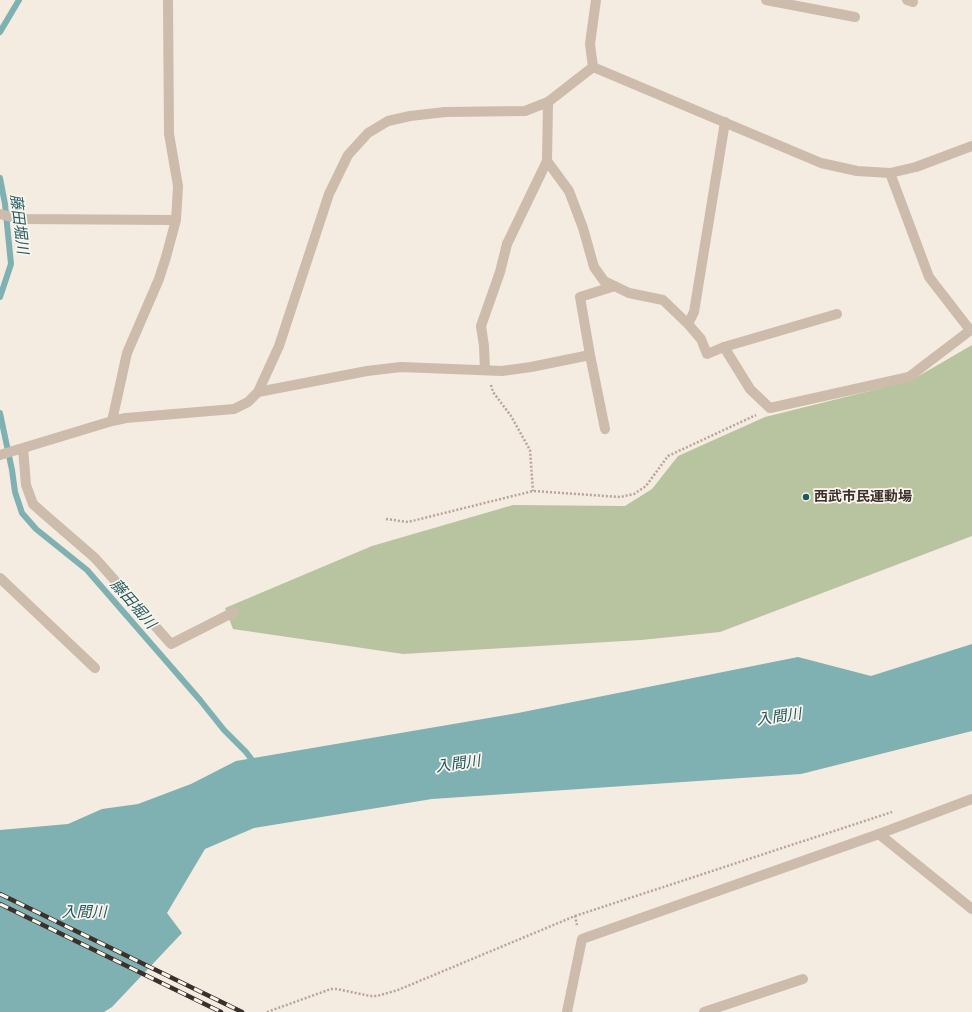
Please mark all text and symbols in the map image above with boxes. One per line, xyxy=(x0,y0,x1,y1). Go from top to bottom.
water label: 藤田堀川 xyxy=(6,193,32,255)
place label: 西武市民運動場 xyxy=(814,489,912,505)
marker: 西武市民運動場 xyxy=(801,492,811,502)
water label: 藤田堀川 xyxy=(107,575,159,633)
water label: 入間川 xyxy=(755,705,803,729)
water label: 入間川 xyxy=(434,752,482,776)
water label: 入間川 xyxy=(62,903,106,921)

